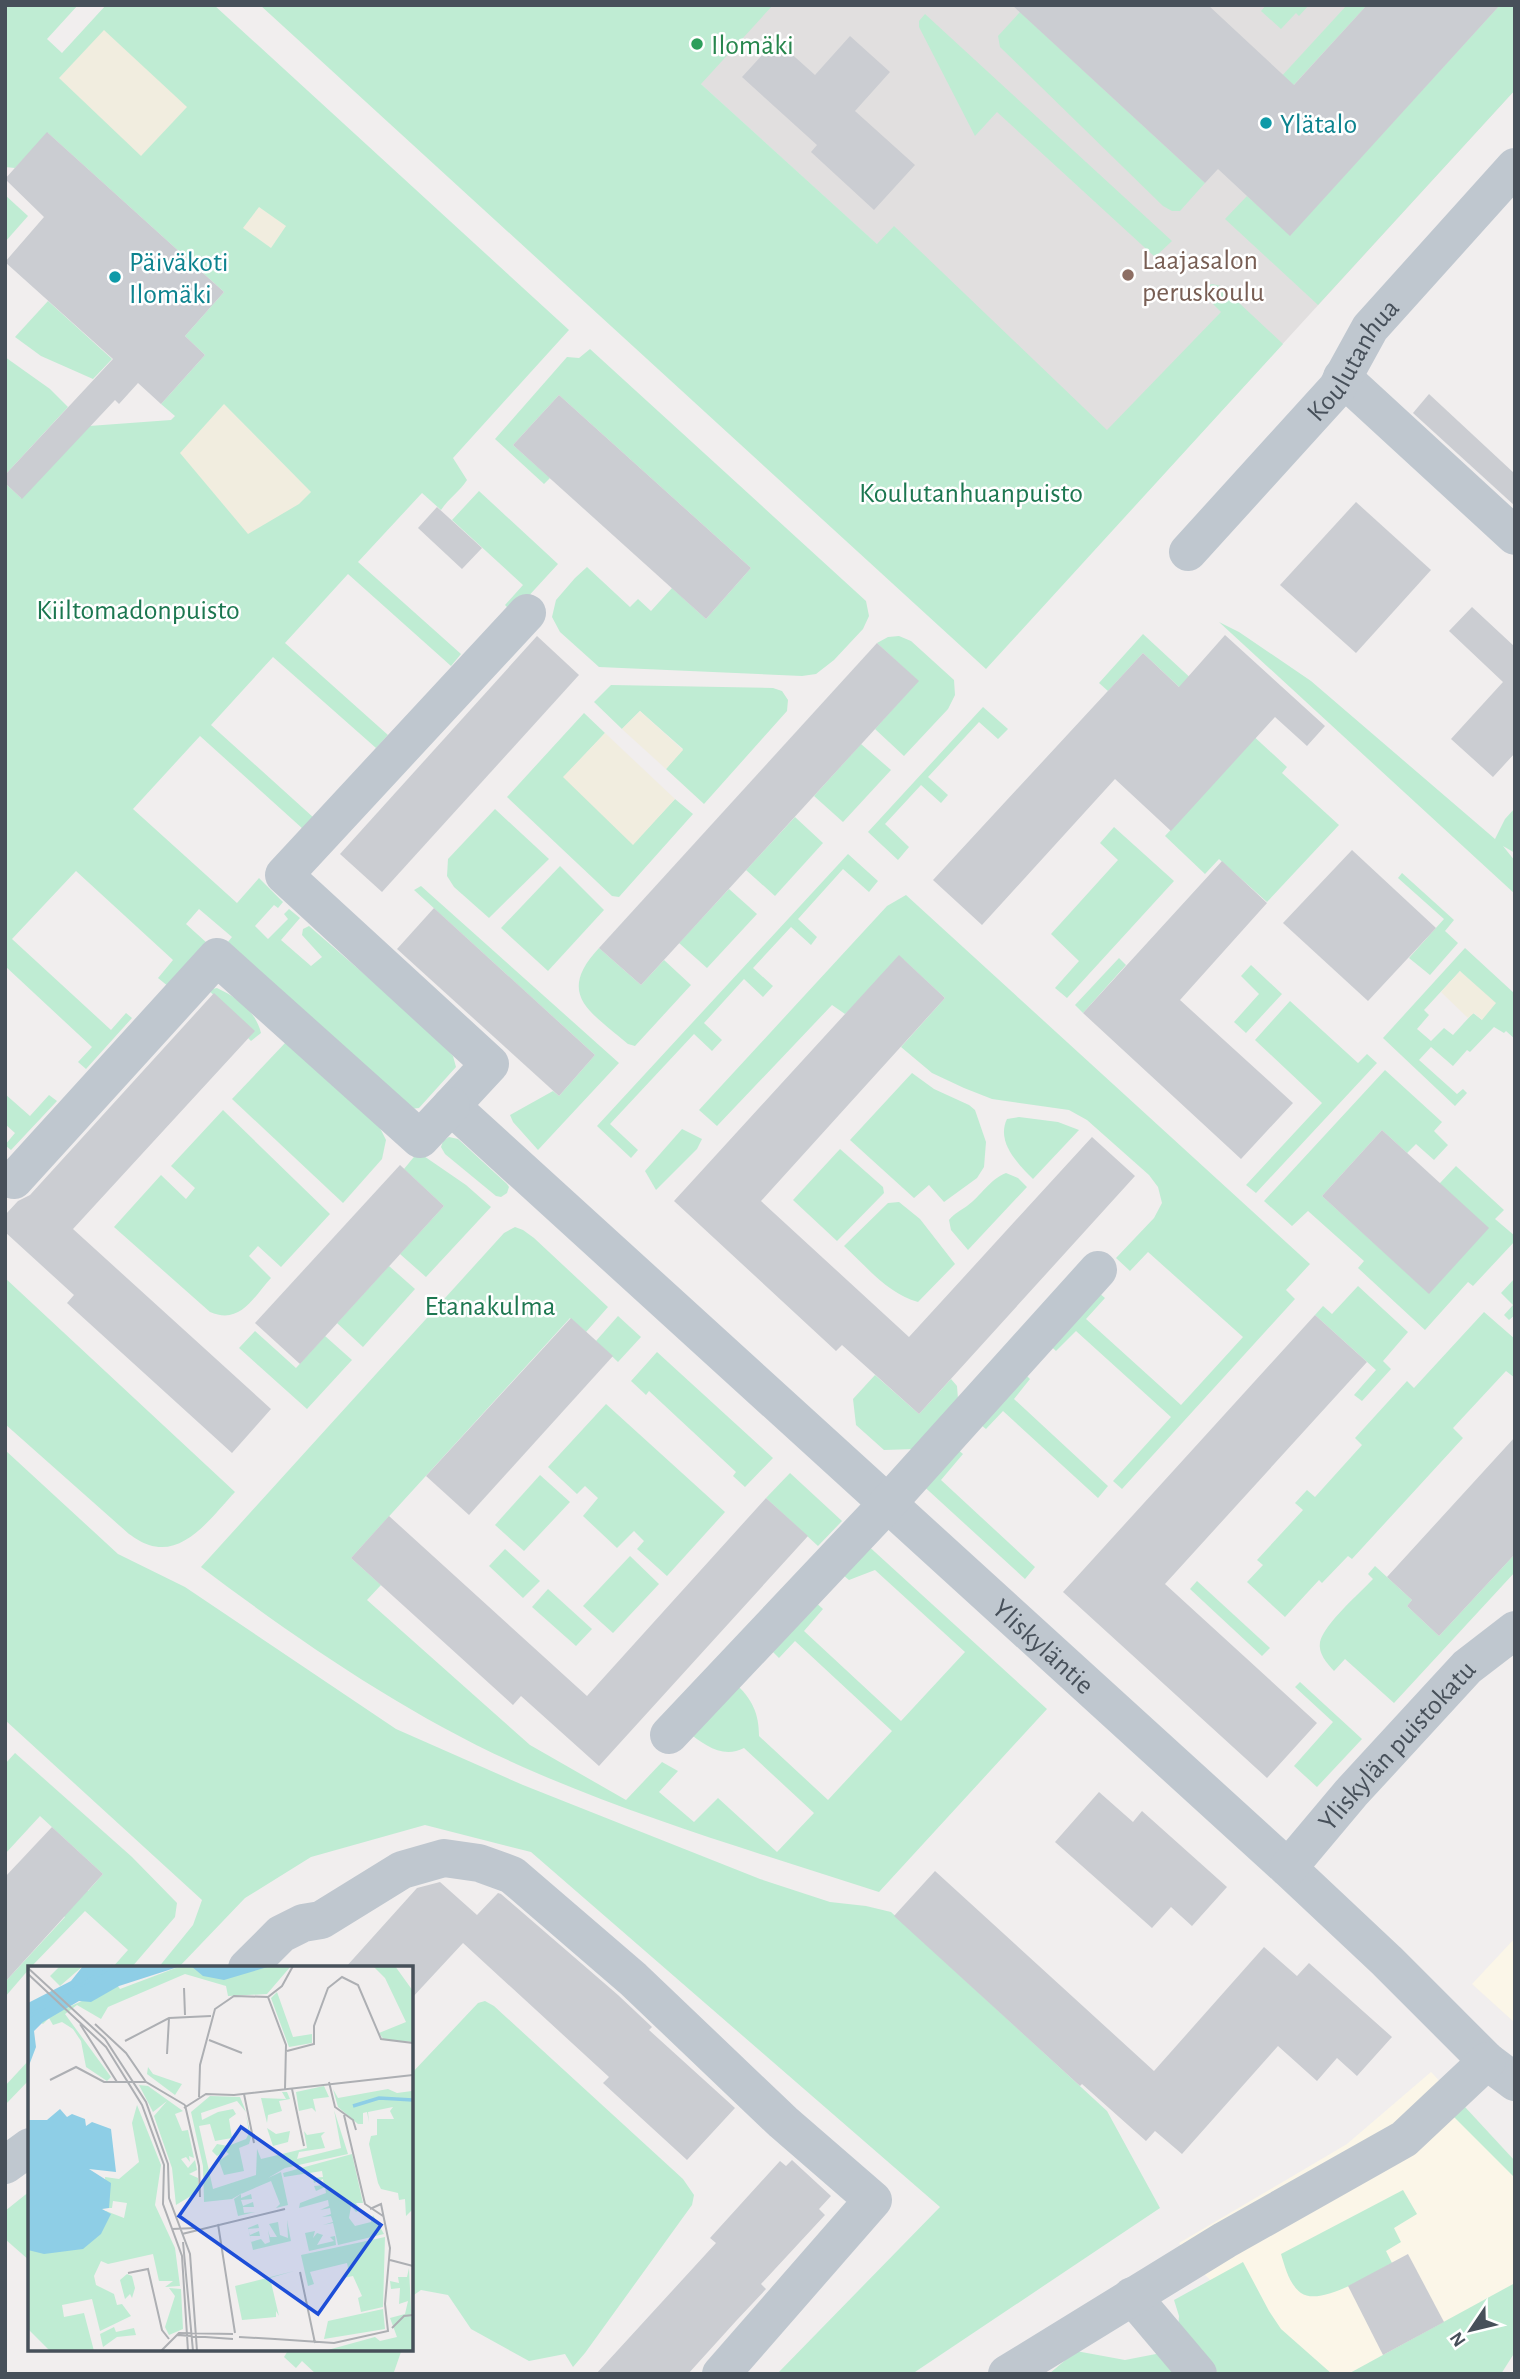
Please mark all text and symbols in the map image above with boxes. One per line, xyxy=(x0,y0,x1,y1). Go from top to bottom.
place label: Ilomäki xyxy=(711,32,794,60)
marker: Ilomäki xyxy=(689,36,705,52)
place label: Ylätalo xyxy=(1280,111,1357,139)
marker: Ylätalo xyxy=(1258,115,1274,131)
place label: Laajasalon peruskoulu xyxy=(1142,247,1264,307)
place label: Päiväkoti Ilomäki xyxy=(129,249,229,309)
marker: Laajasalon peruskoulu xyxy=(1120,267,1136,283)
marker: Päiväkoti Ilomäki xyxy=(107,269,123,285)
street label: Koulutanhua xyxy=(1302,294,1405,427)
park label: Koulutanhuanpuisto xyxy=(859,480,1083,508)
park label: Kiiltomadonpuisto xyxy=(36,597,240,625)
park label: Etanakulma xyxy=(424,1293,556,1321)
street label: Yliskyläntie xyxy=(986,1594,1099,1700)
street label: Yliskylän puistokatu xyxy=(1314,1656,1482,1836)
inset map xyxy=(28,1966,413,2351)
north arrow xyxy=(1436,2295,1506,2365)
text: N xyxy=(1447,2328,1470,2350)

